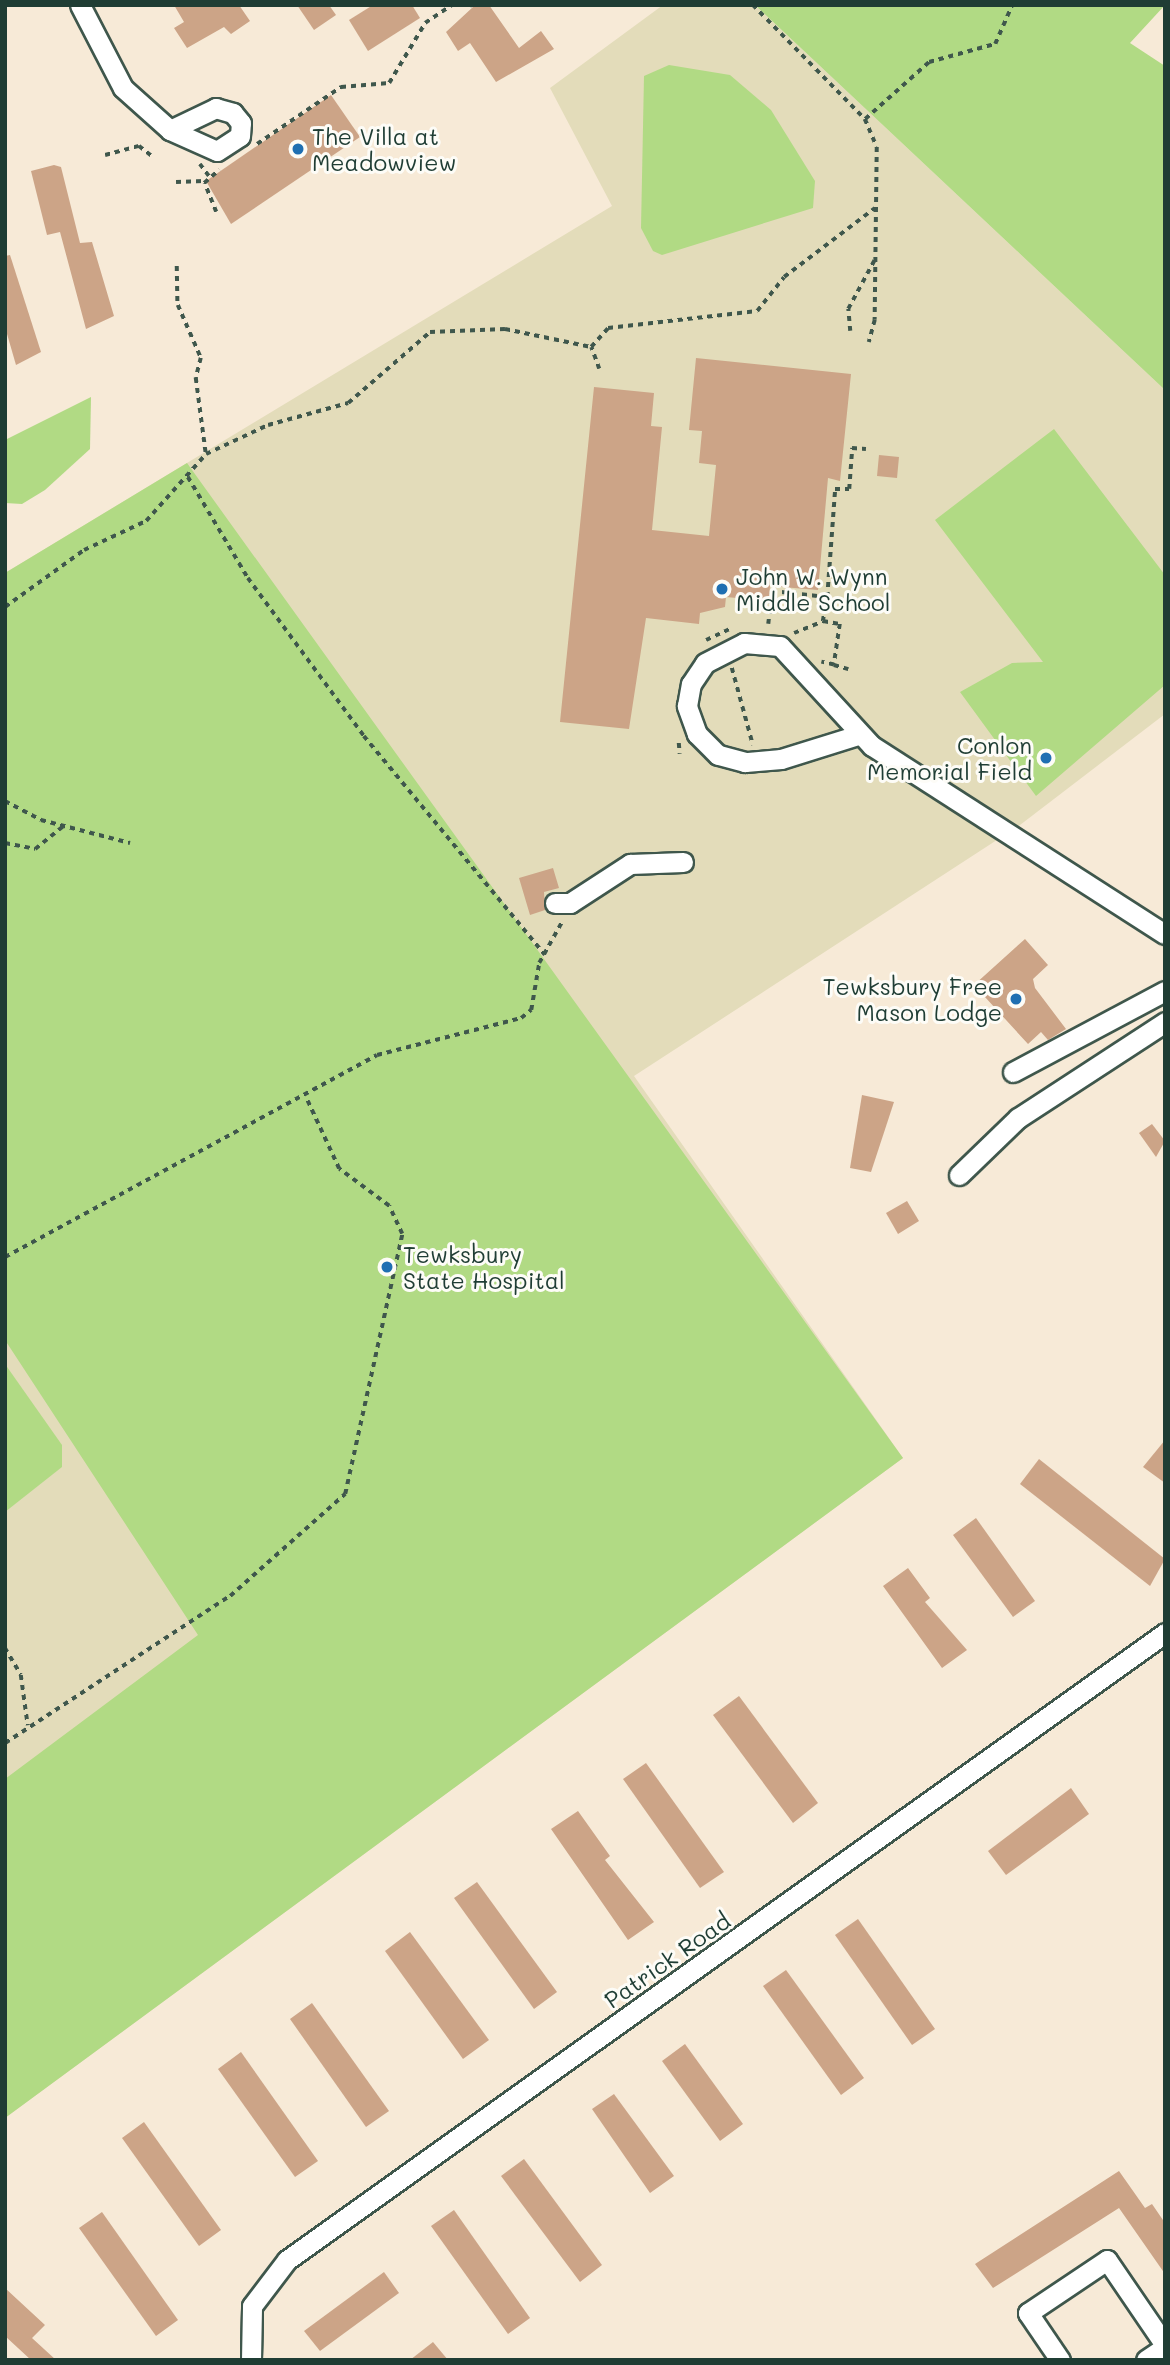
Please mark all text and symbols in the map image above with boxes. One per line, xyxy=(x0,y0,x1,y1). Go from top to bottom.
place label: The Villa at Meadowview xyxy=(312,122,456,176)
marker: The Villa at Meadowview xyxy=(290,141,306,157)
place label: John W. Wynn Middle School xyxy=(736,562,890,616)
marker: John W. Wynn Middle School xyxy=(714,581,730,597)
place label: Conlon Memorial Field xyxy=(867,731,1032,785)
marker: Conlon Memorial Field xyxy=(1038,750,1054,766)
place label: Tewksbury Free Mason Lodge xyxy=(823,972,1002,1026)
marker: Tewksbury Free Mason Lodge xyxy=(1008,991,1024,1007)
place label: Tewksbury State Hospital xyxy=(403,1240,565,1294)
marker: Tewksbury State Hospital xyxy=(377,1257,397,1277)
street label: Patrick Road xyxy=(599,1906,735,2014)

